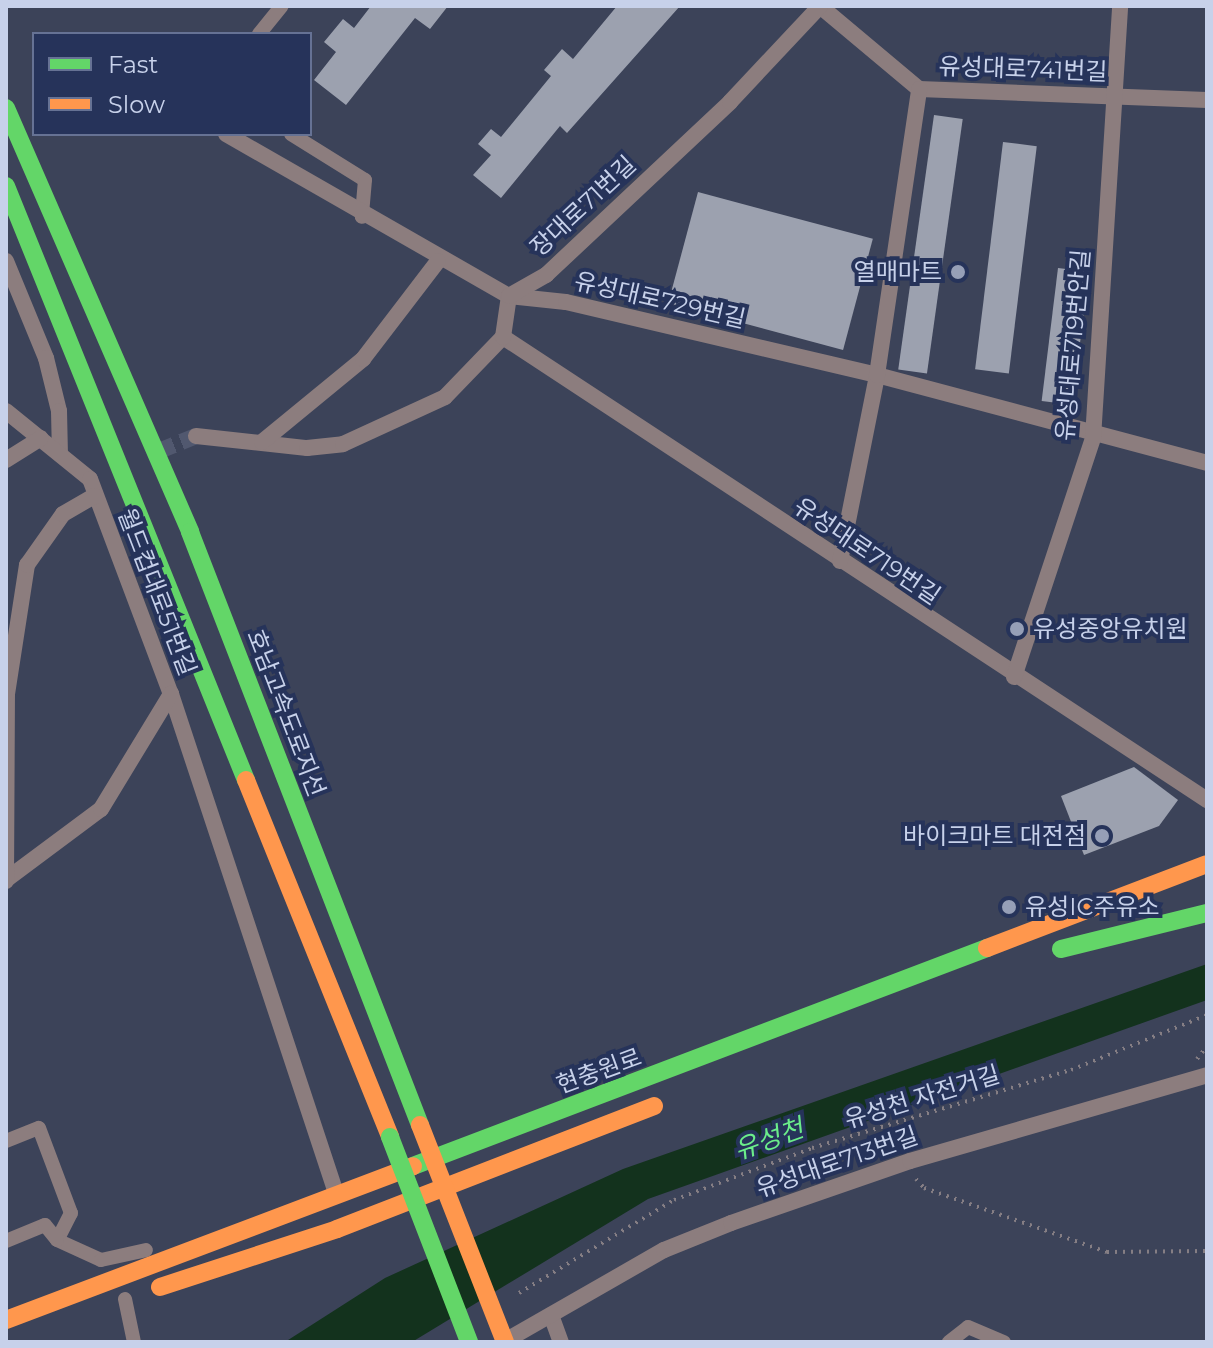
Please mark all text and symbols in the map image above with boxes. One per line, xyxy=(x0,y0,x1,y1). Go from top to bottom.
legend xyxy=(32,32,312,136)
text: Fast xyxy=(108,50,158,79)
street label: 유성대로741번길 xyxy=(938,52,1108,86)
text: Slow xyxy=(108,90,165,119)
street label: 장대로71번길 xyxy=(524,150,642,262)
street label: 유성대로719번안길 xyxy=(1050,248,1096,442)
place label: 열매마트 xyxy=(854,258,942,286)
marker: 열매마트 xyxy=(949,263,967,281)
street label: 유성대로729번길 xyxy=(572,266,748,334)
street label: 유성대로719번길 xyxy=(788,491,946,611)
street label: 월드컵대로51번길 xyxy=(112,504,202,680)
place label: 유성중앙유치원 xyxy=(1033,615,1188,643)
marker: 유성중앙유치원 xyxy=(1008,620,1026,638)
street label: 호남고속도로지선 xyxy=(241,625,331,801)
place label: 바이크마트 대전점 xyxy=(903,822,1086,850)
marker: 바이크마트 대전점 xyxy=(1093,827,1111,845)
place label: 유성IC주유소 xyxy=(1025,893,1160,921)
marker: 유성IC주유소 xyxy=(1000,898,1018,916)
street label: 현충원로 xyxy=(553,1042,645,1100)
street label: 유성천 자전거길 xyxy=(841,1060,1003,1134)
water label: 유성천 xyxy=(730,1113,808,1167)
street label: 유성대로713번길 xyxy=(752,1121,922,1203)

